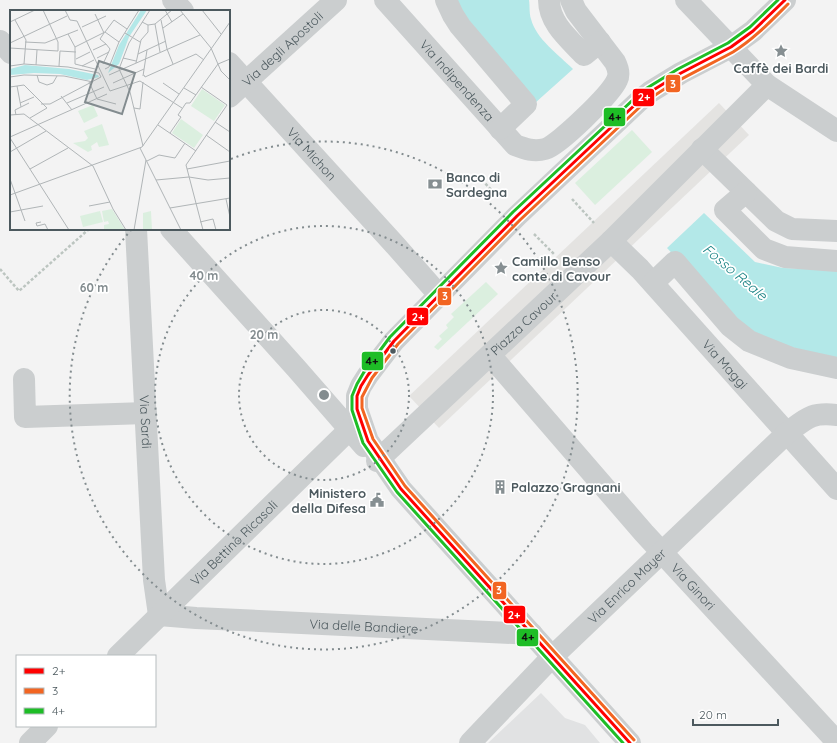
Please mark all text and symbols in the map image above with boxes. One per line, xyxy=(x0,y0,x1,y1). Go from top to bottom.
street label: Via degli Apostoli xyxy=(239,8,326,89)
inset map xyxy=(10,10,230,230)
street label: Via Indipendenza xyxy=(416,36,498,124)
place icon: Caffè dei Bardi xyxy=(773,43,789,59)
place label: Caffè dei Bardi xyxy=(734,60,828,76)
line badge: 3 xyxy=(665,74,681,93)
text: 3 xyxy=(670,77,676,91)
line badge: 2+ xyxy=(632,88,655,107)
text: 2+ xyxy=(638,90,651,104)
line badge: 4+ xyxy=(603,107,626,127)
text: 4+ xyxy=(609,110,622,124)
street label: Via Michon xyxy=(284,124,340,184)
place label: Banco di Sardegna xyxy=(446,169,507,200)
bank icon: Banco di Sardegna xyxy=(427,176,443,192)
water label: Fosso Reale xyxy=(699,240,772,305)
place label: Camillo Benso conte di Cavour xyxy=(512,253,611,284)
place icon: Camillo Benso conte di Cavour xyxy=(493,260,509,276)
text: 40 m xyxy=(190,268,218,283)
text: 60 m xyxy=(80,280,108,295)
line badge: 3 xyxy=(437,287,452,306)
street label: Piazza Cavour xyxy=(487,288,560,358)
text: 3 xyxy=(442,289,448,303)
line badge: 2+ xyxy=(406,307,429,326)
text: 2+ xyxy=(412,310,425,324)
text: 20 m xyxy=(250,327,278,342)
street label: Via Maggi xyxy=(699,336,751,392)
unlabelled marker xyxy=(388,346,398,356)
line badge: 4+ xyxy=(361,351,384,371)
text: 4+ xyxy=(366,354,379,368)
centre of rings xyxy=(317,388,331,402)
street label: Via Sardi xyxy=(137,395,155,449)
building icon: Palazzo Gragnani xyxy=(492,479,508,495)
place label: Palazzo Gragnani xyxy=(511,479,621,495)
place label: Ministero della Difesa xyxy=(291,485,366,516)
public building icon: Ministero della Difesa xyxy=(369,492,385,508)
street label: Via Bettino Ricasoli xyxy=(187,497,281,589)
street label: Via Enrico Mayer xyxy=(584,545,669,627)
street label: Via Ginori xyxy=(668,560,719,613)
line badge: 3 xyxy=(492,581,507,600)
text: 3 xyxy=(496,583,502,597)
line badge: 2+ xyxy=(503,605,526,624)
text: 2+ xyxy=(508,608,521,622)
street label: Via delle Bandiere xyxy=(309,615,419,637)
line badge: 4+ xyxy=(516,628,539,647)
text: 4+ xyxy=(522,630,535,644)
legend xyxy=(16,655,156,727)
text: 2+ xyxy=(52,663,66,678)
text: 3 xyxy=(52,683,58,698)
scale bar xyxy=(693,701,778,727)
text: 4+ xyxy=(52,703,65,718)
text: 20 m xyxy=(699,707,727,722)

